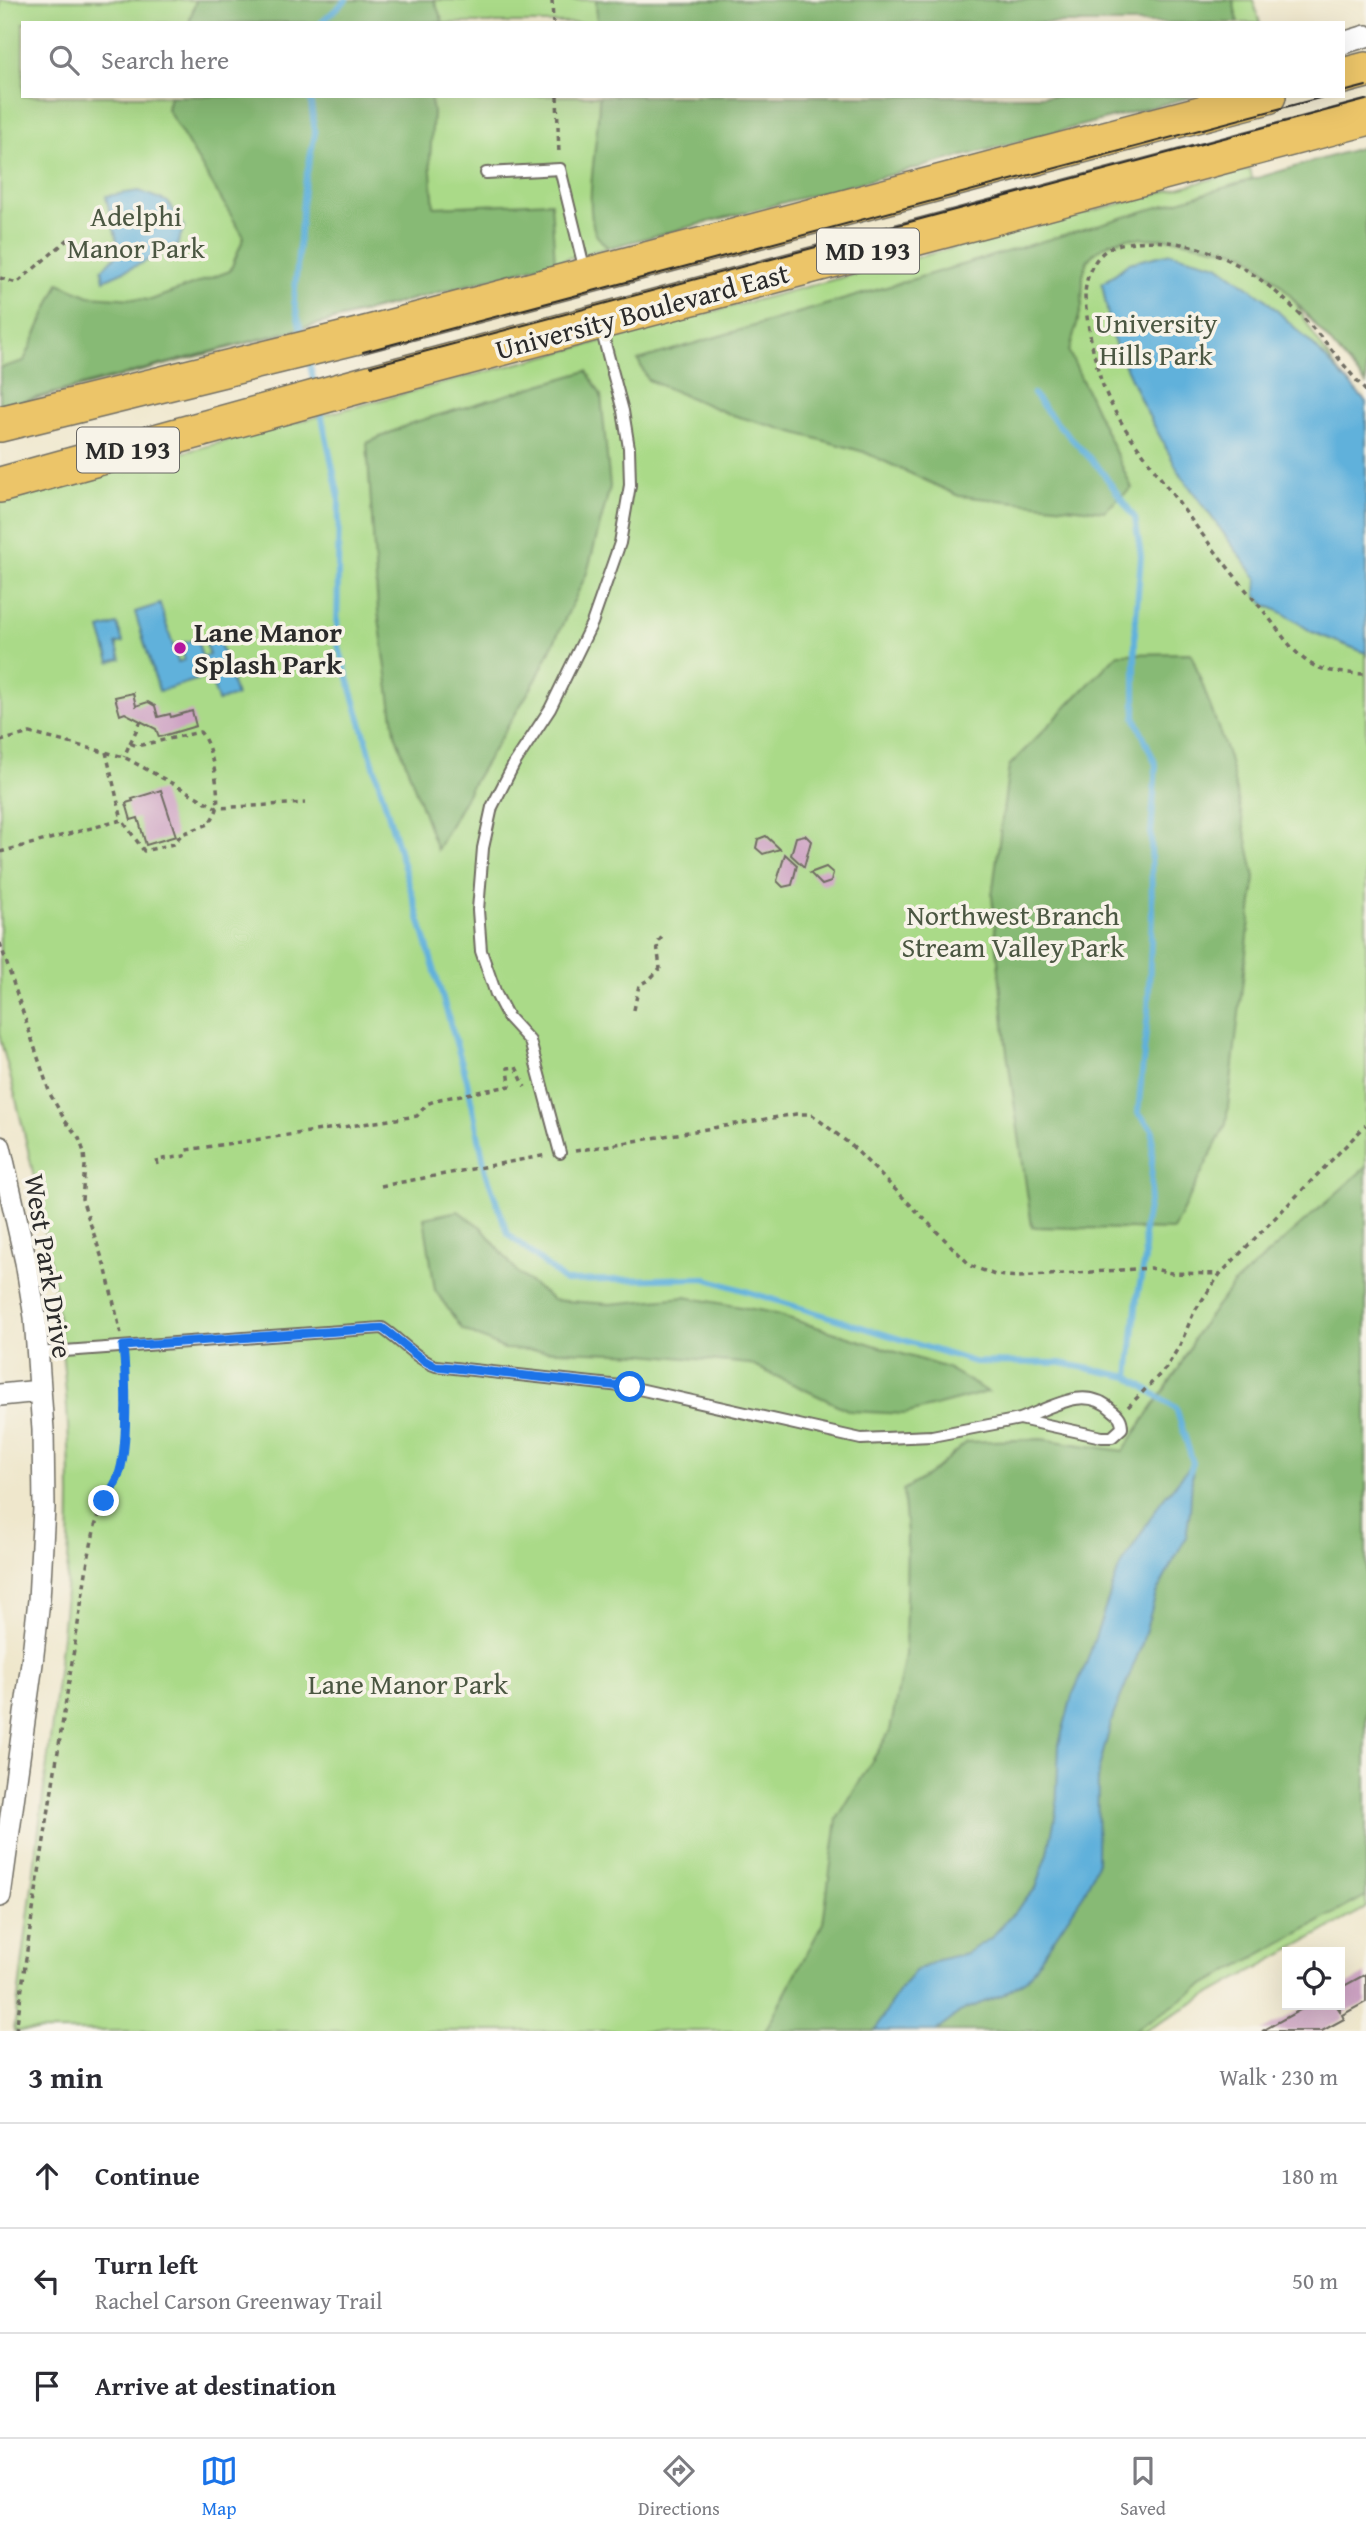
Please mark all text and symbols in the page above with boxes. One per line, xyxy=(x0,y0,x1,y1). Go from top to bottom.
search box xyxy=(21,21,1345,98)
text: Search here xyxy=(101,40,229,79)
icon: search xyxy=(45,41,83,79)
park label: Adelphi Manor Park xyxy=(67,195,206,268)
road number: MD 193 xyxy=(817,228,919,274)
street label: University Boulevard East xyxy=(490,252,793,369)
park label: University Hills Park xyxy=(1095,302,1217,375)
road number: MD 193 xyxy=(77,428,179,472)
place label: Lane Manor Splash Park xyxy=(194,611,343,684)
marker: Lane Manor Splash Park xyxy=(172,640,188,656)
park label: Northwest Branch Stream Valley Park xyxy=(901,894,1125,967)
street label: West Park Drive xyxy=(15,1171,84,1361)
route start xyxy=(614,1371,645,1402)
route end xyxy=(88,1485,119,1516)
park label: Lane Manor Park xyxy=(308,1663,509,1704)
map controls xyxy=(1282,1947,1345,2010)
button: locate xyxy=(1282,1947,1345,2010)
text: 3 min xyxy=(28,2055,103,2099)
text: Walk · 230 m xyxy=(1219,2060,1338,2093)
text: Continue xyxy=(95,2156,200,2195)
icon: ahead xyxy=(28,2157,66,2195)
text: 180 m xyxy=(1281,2159,1338,2192)
text: Turn left xyxy=(95,2245,198,2284)
icon: left xyxy=(28,2262,66,2300)
text: 50 m xyxy=(1292,2264,1338,2297)
text: Rachel Carson Greenway Trail xyxy=(95,2284,382,2317)
text: Arrive at destination xyxy=(95,2366,336,2405)
icon: arrive xyxy=(28,2367,66,2405)
tab: Map xyxy=(200,2452,238,2522)
tab: Directions xyxy=(638,2452,720,2522)
tab: Saved xyxy=(1120,2452,1166,2522)

